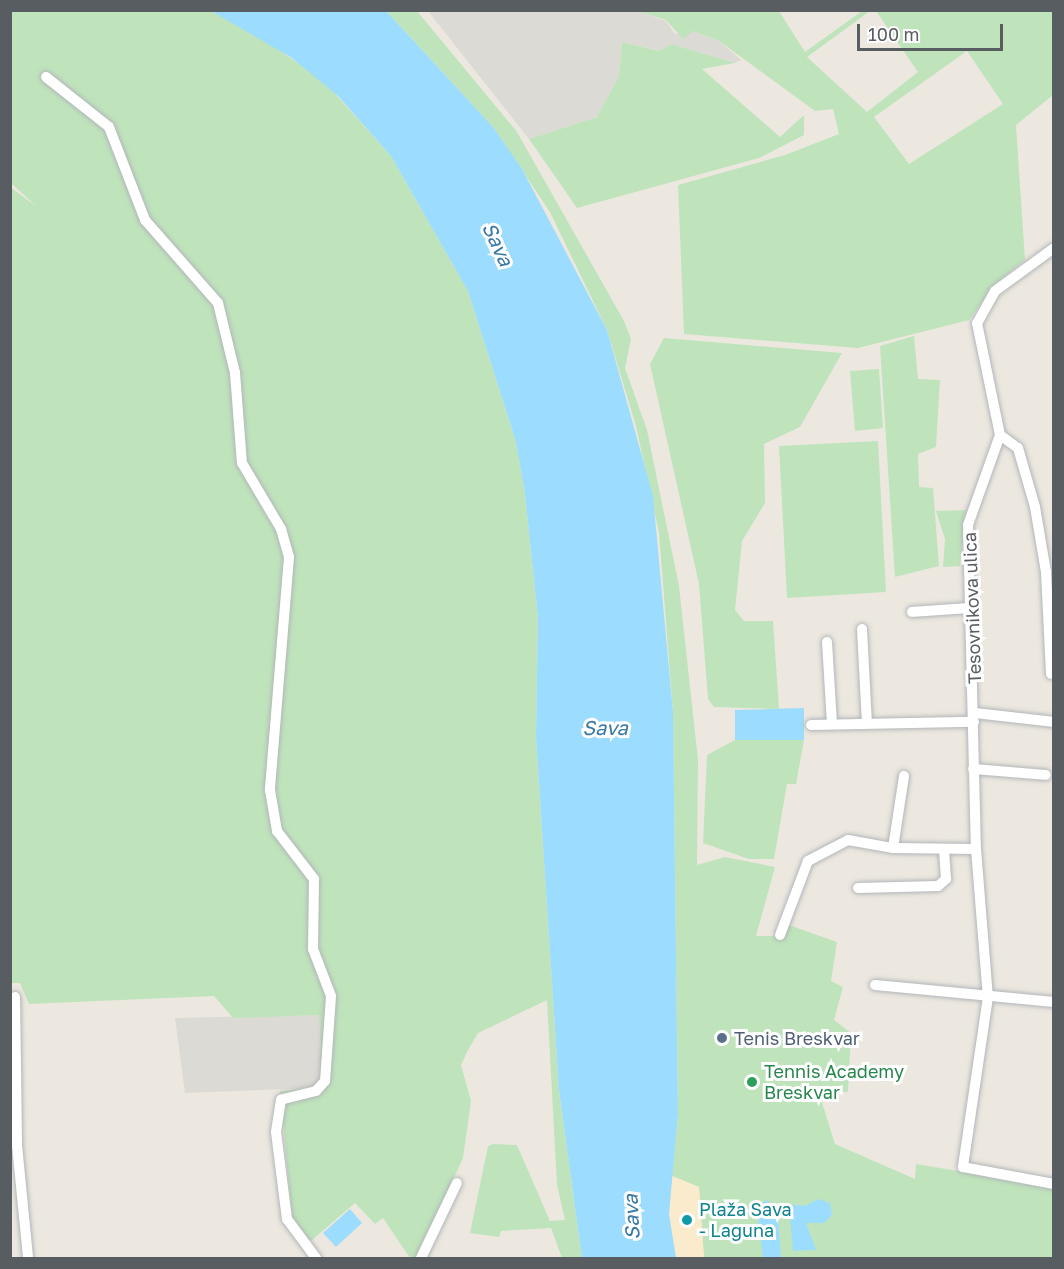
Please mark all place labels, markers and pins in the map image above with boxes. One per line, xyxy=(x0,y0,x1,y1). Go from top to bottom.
place label: Tenis Breskvar xyxy=(734,1027,860,1049)
marker: Tenis Breskvar xyxy=(715,1031,729,1045)
place label: Tennis Academy Breskvar xyxy=(764,1061,904,1104)
marker: Tennis Academy Breskvar xyxy=(745,1075,759,1089)
place label: Plaža Sava - Laguna xyxy=(699,1199,792,1242)
marker: Plaža Sava - Laguna xyxy=(680,1213,694,1227)

